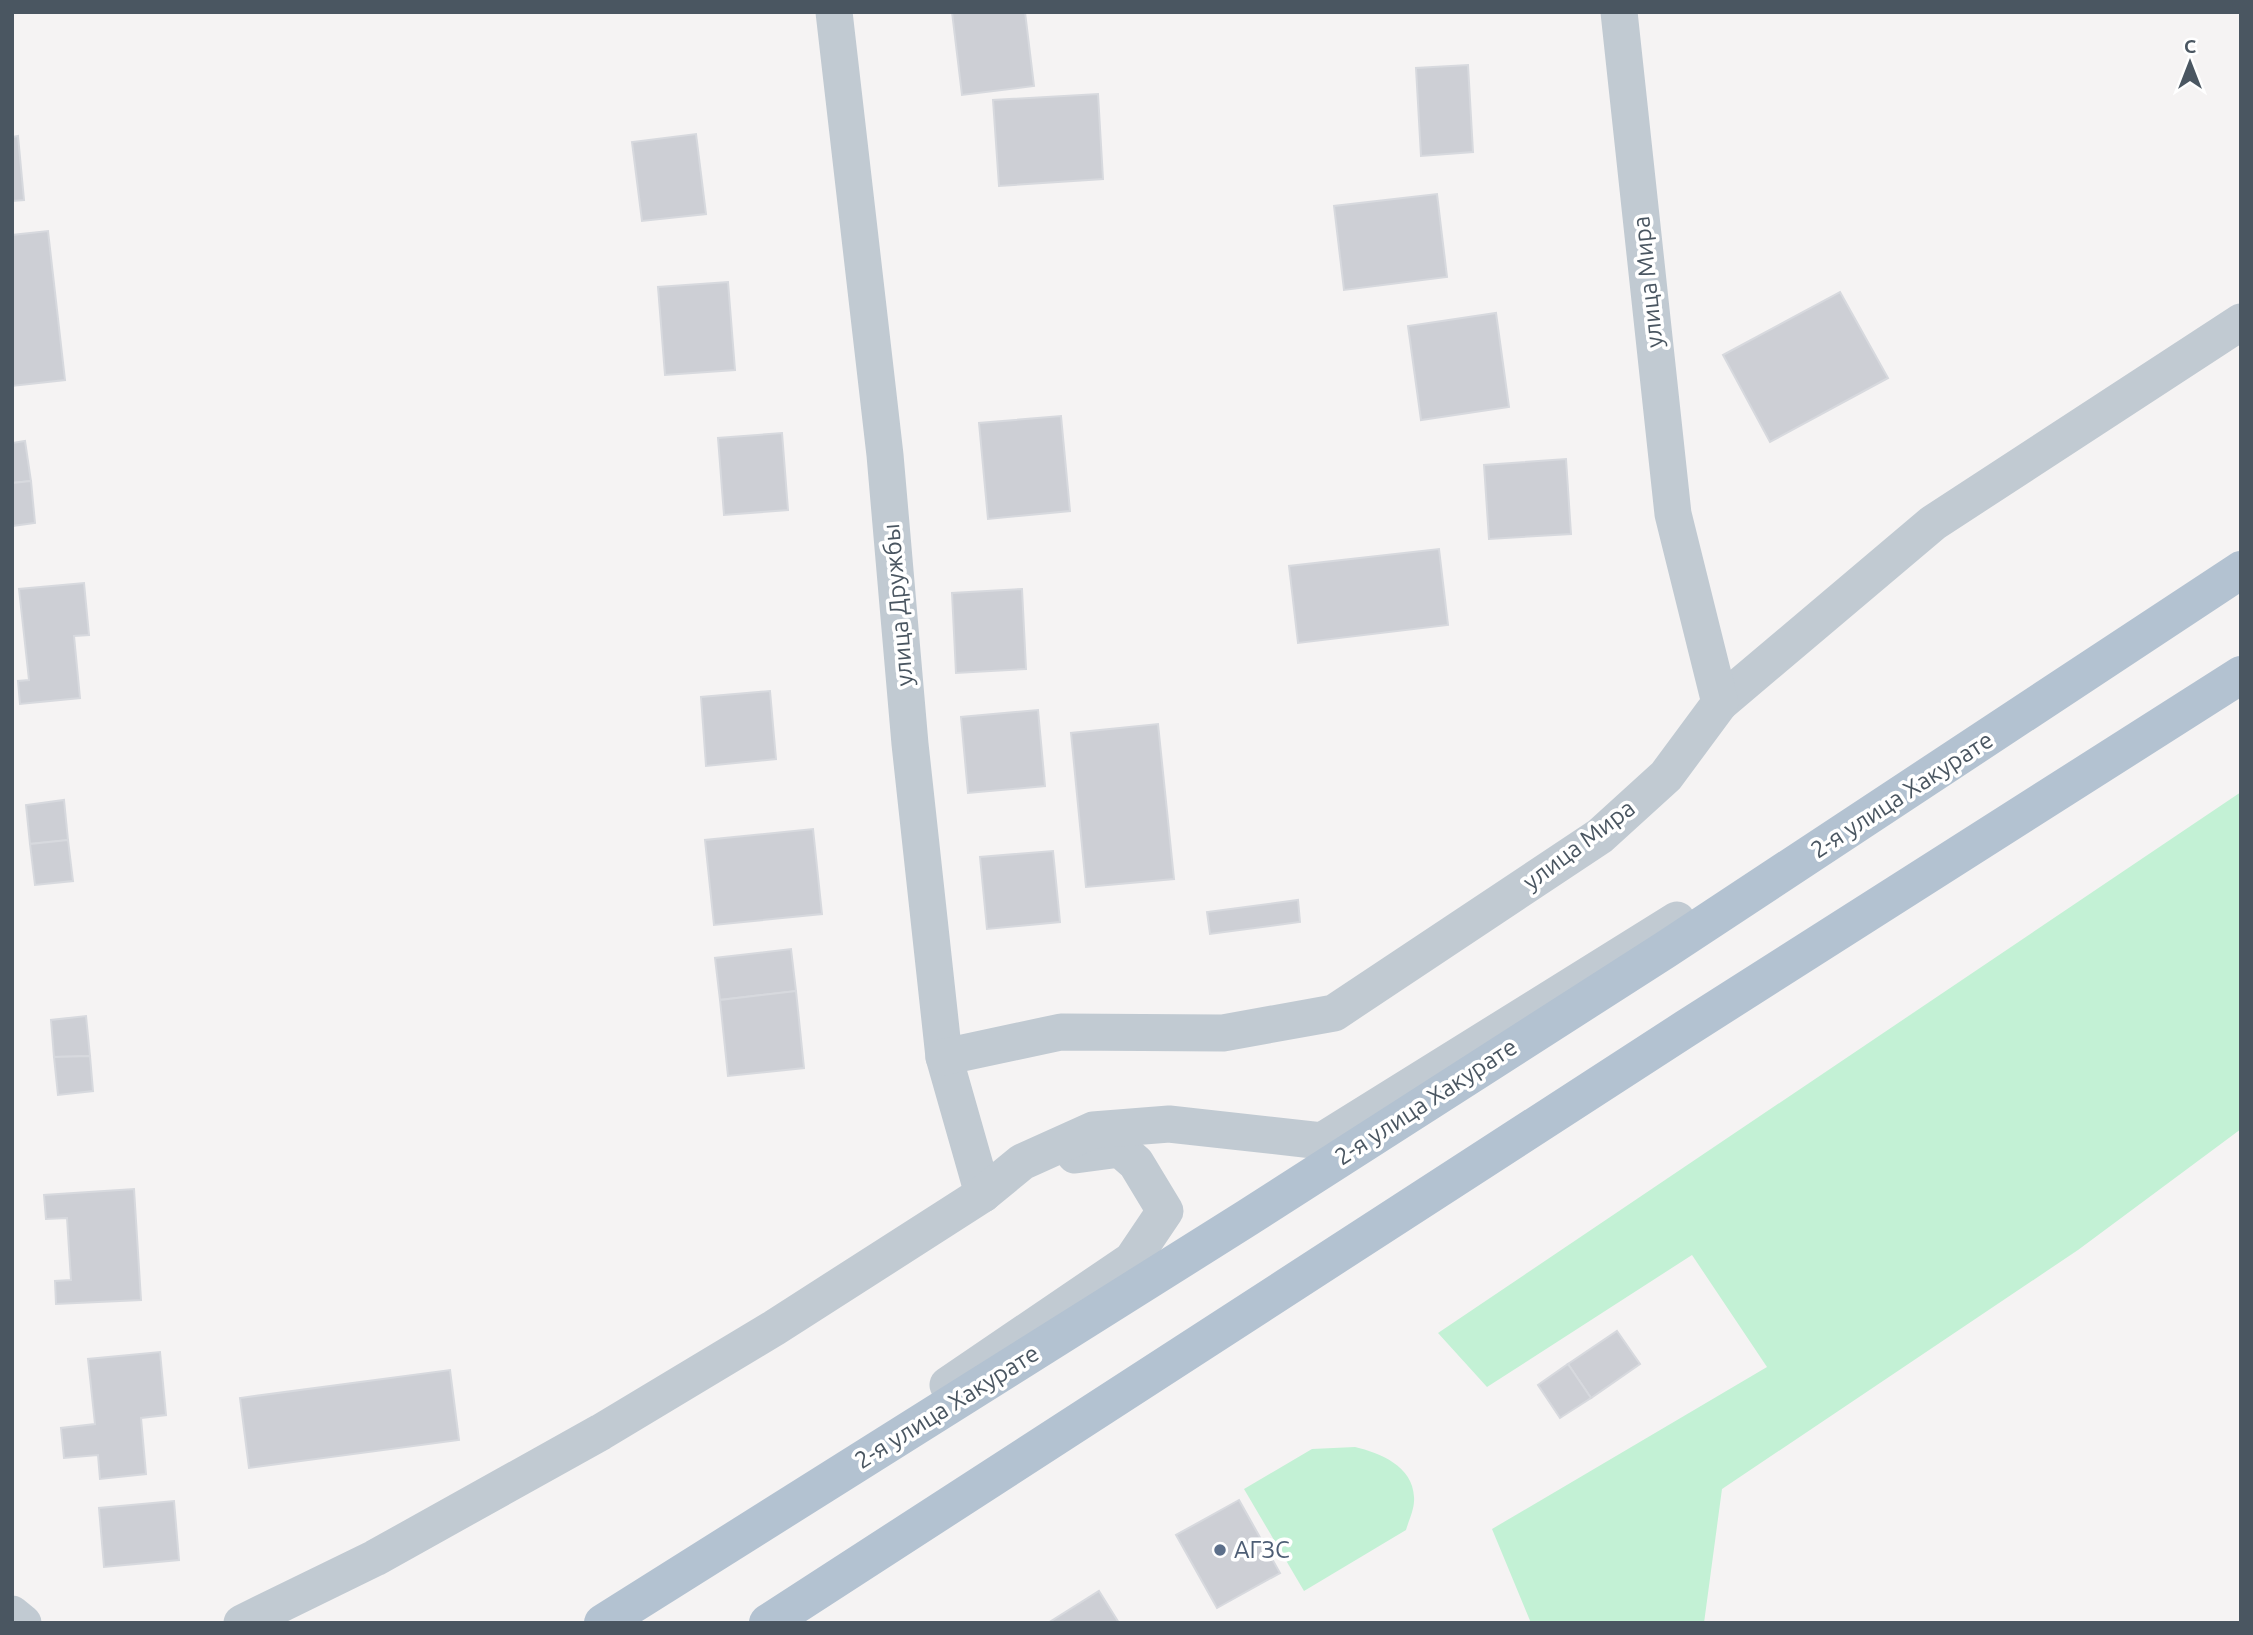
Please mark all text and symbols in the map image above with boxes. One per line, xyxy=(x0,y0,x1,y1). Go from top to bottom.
north arrow xyxy=(2155,28,2225,98)
text: С xyxy=(2184,35,2196,57)
street label: улица Мира xyxy=(1627,215,1668,349)
street label: улица Дружбы xyxy=(877,523,918,688)
street label: 2-я улица Хакурате xyxy=(1806,726,1998,863)
street label: улица Мира xyxy=(1518,794,1640,895)
street label: 2-я улица Хакурате xyxy=(1330,1033,1522,1170)
street label: 2-я улица Хакурате xyxy=(850,1339,1044,1474)
place label: АГЗС xyxy=(1234,1536,1290,1563)
marker: АГЗС xyxy=(1212,1542,1228,1558)

